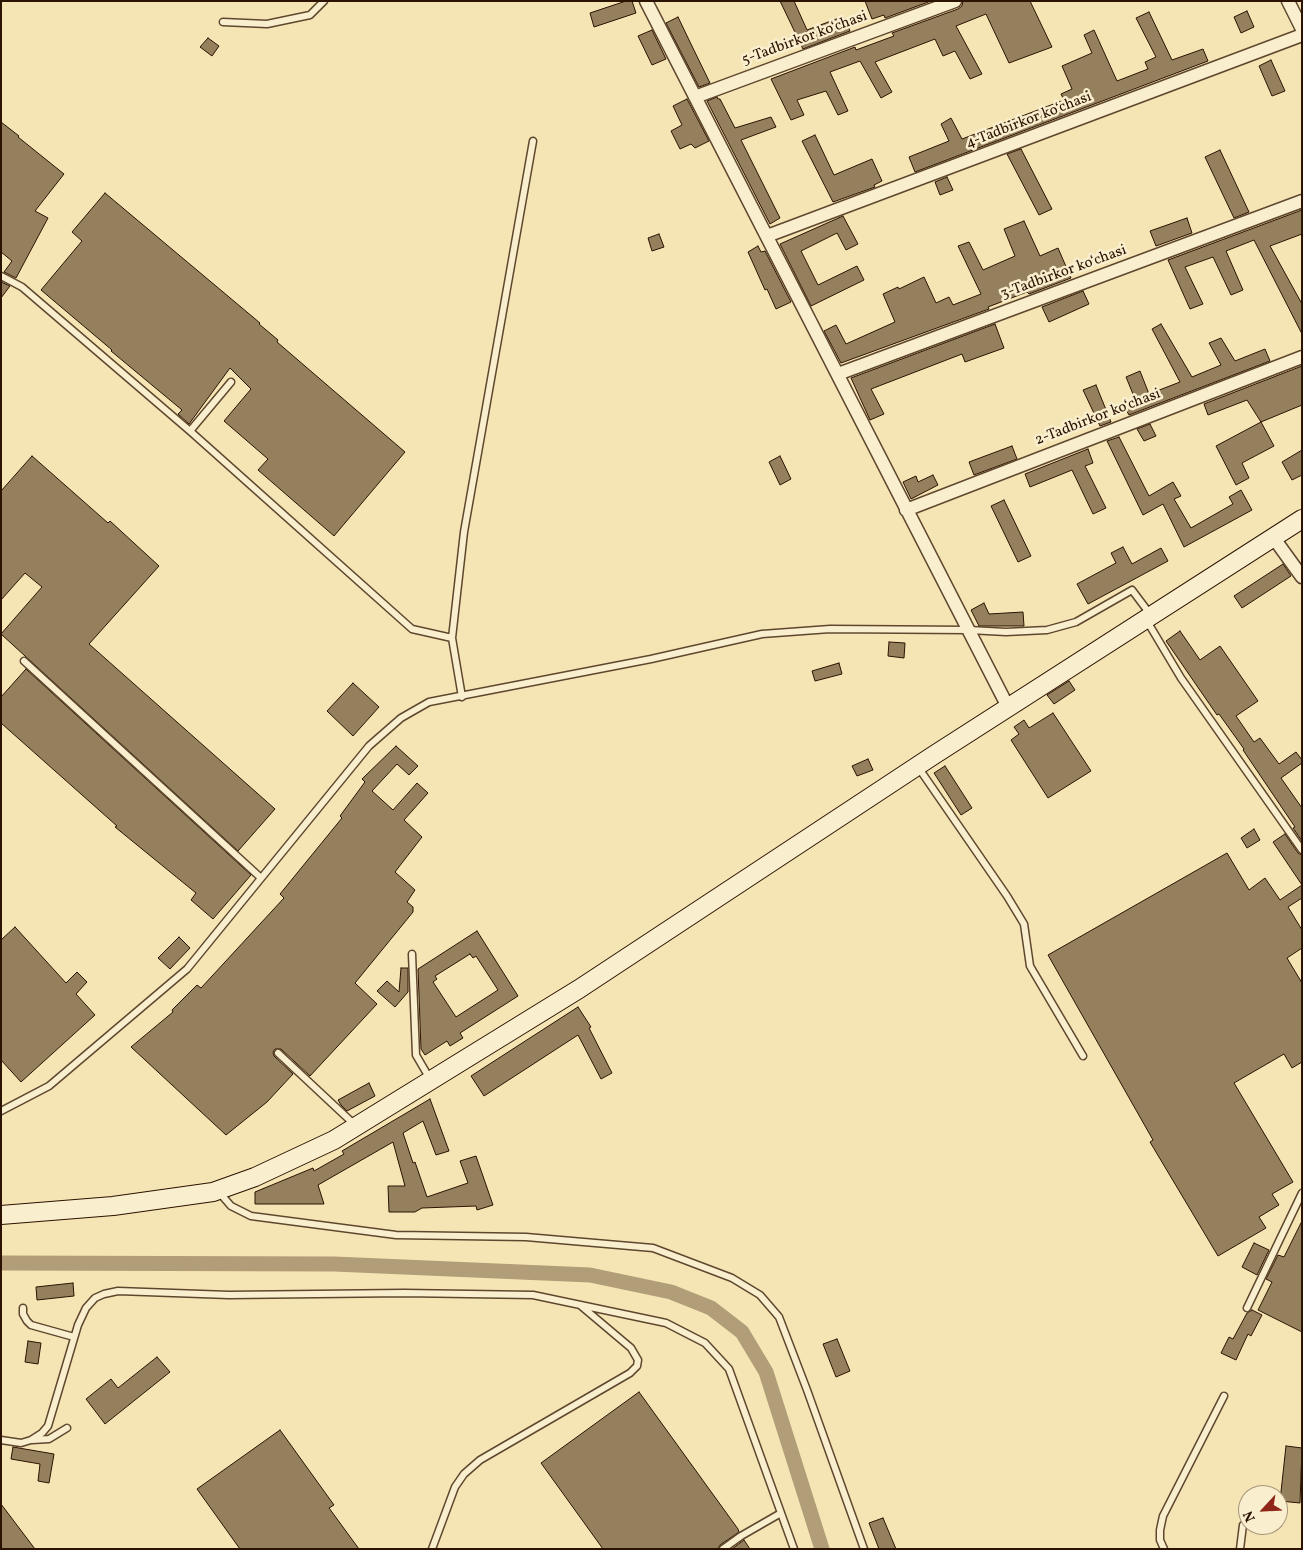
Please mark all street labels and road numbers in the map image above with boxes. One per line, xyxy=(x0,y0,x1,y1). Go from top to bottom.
street label: 5-Tadbirkor koʻchasi xyxy=(740,8,870,70)
street label: 4-Tadbirkor koʻchasi xyxy=(964,89,1094,153)
street label: 3-Tadbirkor koʻchasi xyxy=(999,242,1129,304)
street label: 2-Tadbirkor koʻchasi xyxy=(1033,386,1163,450)

